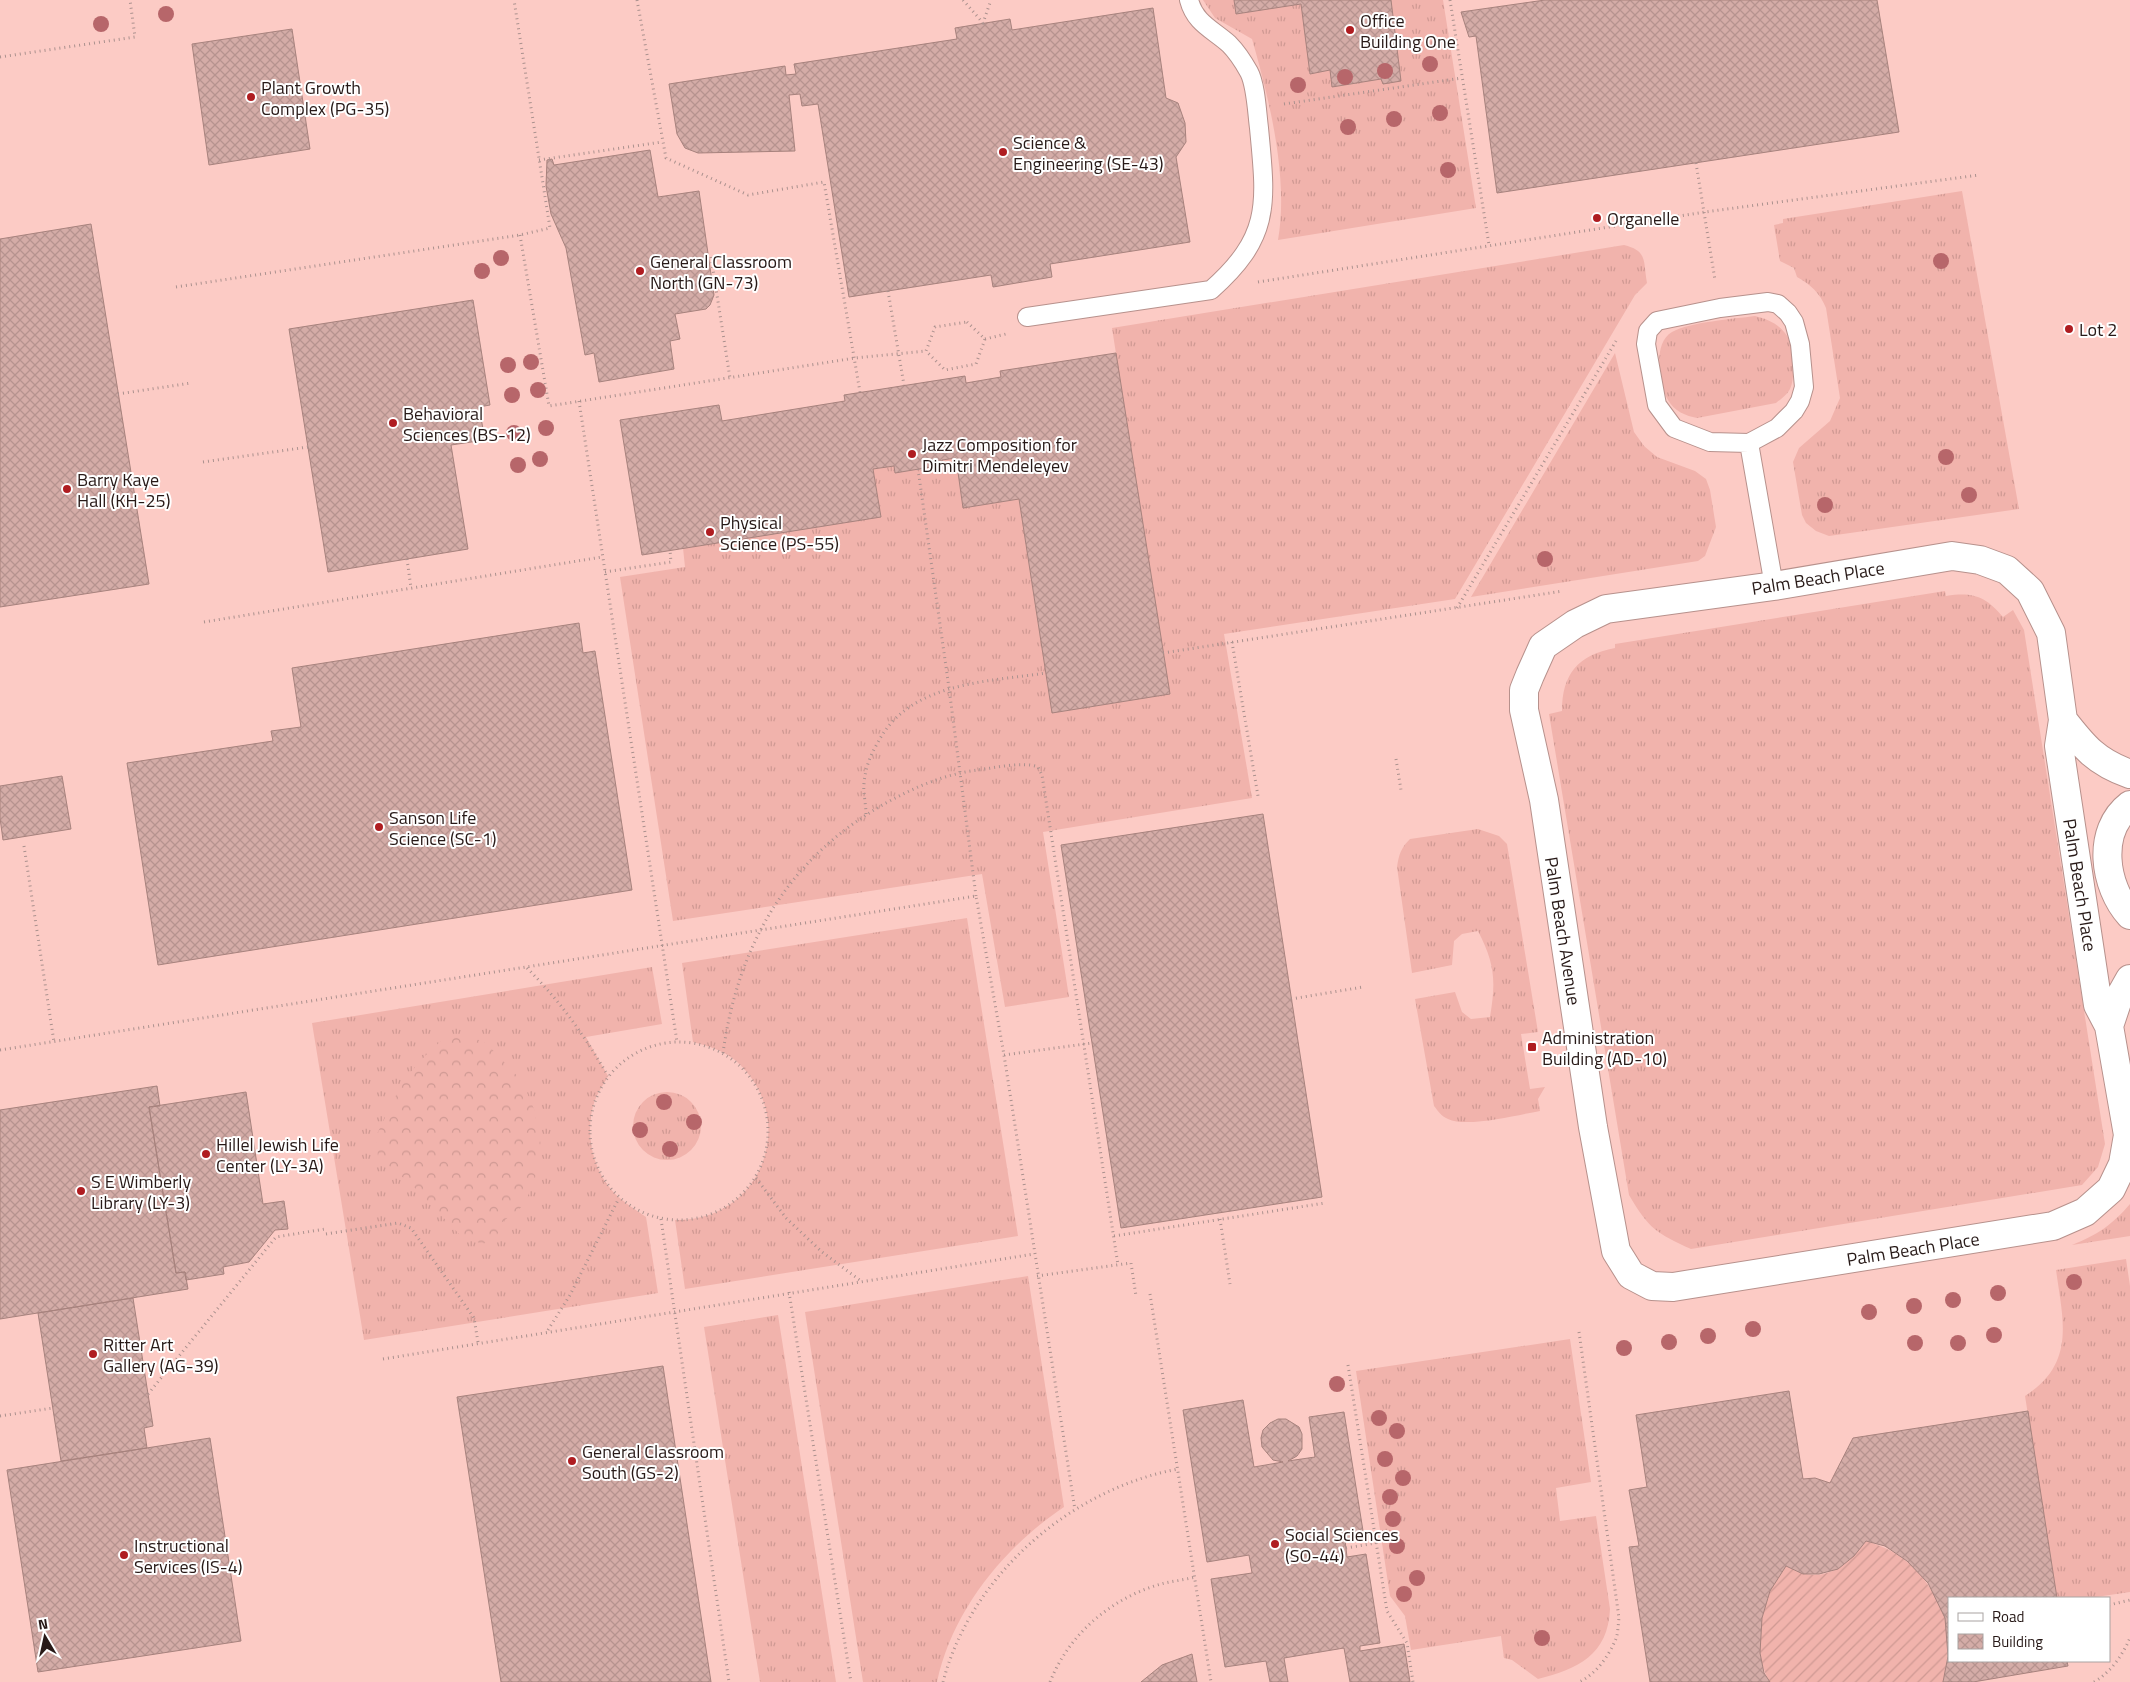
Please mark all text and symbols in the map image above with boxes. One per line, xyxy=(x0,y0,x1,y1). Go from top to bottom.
place label: Office Building One xyxy=(1360,7,1456,55)
marker: Office Building One xyxy=(1344,24,1356,36)
place label: Plant Growth Complex (PG-35) xyxy=(261,74,389,122)
marker: Plant Growth Complex (PG-35) xyxy=(245,91,257,103)
place label: Science & Engineering (SE-43) xyxy=(1013,129,1164,177)
marker: Science & Engineering (SE-43) xyxy=(997,146,1009,158)
place label: Organelle xyxy=(1607,205,1679,232)
marker: Organelle xyxy=(1591,212,1603,224)
place label: General Classroom North (GN-73) xyxy=(650,248,792,296)
marker: General Classroom North (GN-73) xyxy=(634,265,646,277)
place label: Lot 2 xyxy=(2079,316,2117,343)
marker: Lot 2 xyxy=(2063,323,2075,335)
place label: Behavioral Sciences (BS-12) xyxy=(403,400,531,448)
marker: Behavioral Sciences (BS-12) xyxy=(387,417,399,429)
place label: Jazz Composition for Dimitri Mendeleyev xyxy=(922,431,1077,479)
marker: Jazz Composition for Dimitri Mendeleyev xyxy=(906,448,918,460)
place label: Barry Kaye Hall (KH-25) xyxy=(77,466,170,514)
marker: Barry Kaye Hall (KH-25) xyxy=(61,483,73,495)
place label: Physical Science (PS-55) xyxy=(720,509,839,557)
marker: Physical Science (PS-55) xyxy=(704,526,716,538)
street label: Palm Beach Place xyxy=(1750,554,1886,602)
place label: Sanson Life Science (SC-1) xyxy=(389,804,497,852)
street label: Palm Beach Place xyxy=(2056,817,2104,953)
marker: Sanson Life Science (SC-1) xyxy=(373,821,385,833)
street label: Palm Beach Avenue xyxy=(1538,855,1588,1007)
place label: Administration Building (AD-10) xyxy=(1542,1024,1667,1072)
marker: Administration Building (AD-10) xyxy=(1526,1041,1538,1053)
place label: Hillel Jewish Life Center (LY-3A) xyxy=(216,1131,339,1179)
marker: Hillel Jewish Life Center (LY-3A) xyxy=(200,1148,212,1160)
place label: S E Wimberly Library (LY-3) xyxy=(91,1168,192,1216)
marker: S E Wimberly Library (LY-3) xyxy=(75,1185,87,1197)
street label: Palm Beach Place xyxy=(1845,1225,1981,1273)
place label: Ritter Art Gallery (AG-39) xyxy=(103,1331,219,1379)
marker: Ritter Art Gallery (AG-39) xyxy=(87,1348,99,1360)
place label: General Classroom South (GS-2) xyxy=(582,1438,724,1486)
marker: General Classroom South (GS-2) xyxy=(566,1455,578,1467)
place label: Social Sciences (SO-44) xyxy=(1285,1521,1399,1569)
place label: Instructional Services (IS-4) xyxy=(134,1532,243,1580)
marker: Social Sciences (SO-44) xyxy=(1269,1538,1281,1550)
marker: Instructional Services (IS-4) xyxy=(118,1549,130,1561)
legend xyxy=(1948,1597,2110,1662)
text: Road xyxy=(1992,1605,2024,1628)
north arrow xyxy=(20,1612,70,1662)
text: N xyxy=(36,1613,49,1635)
text: Building xyxy=(1992,1630,2043,1653)

